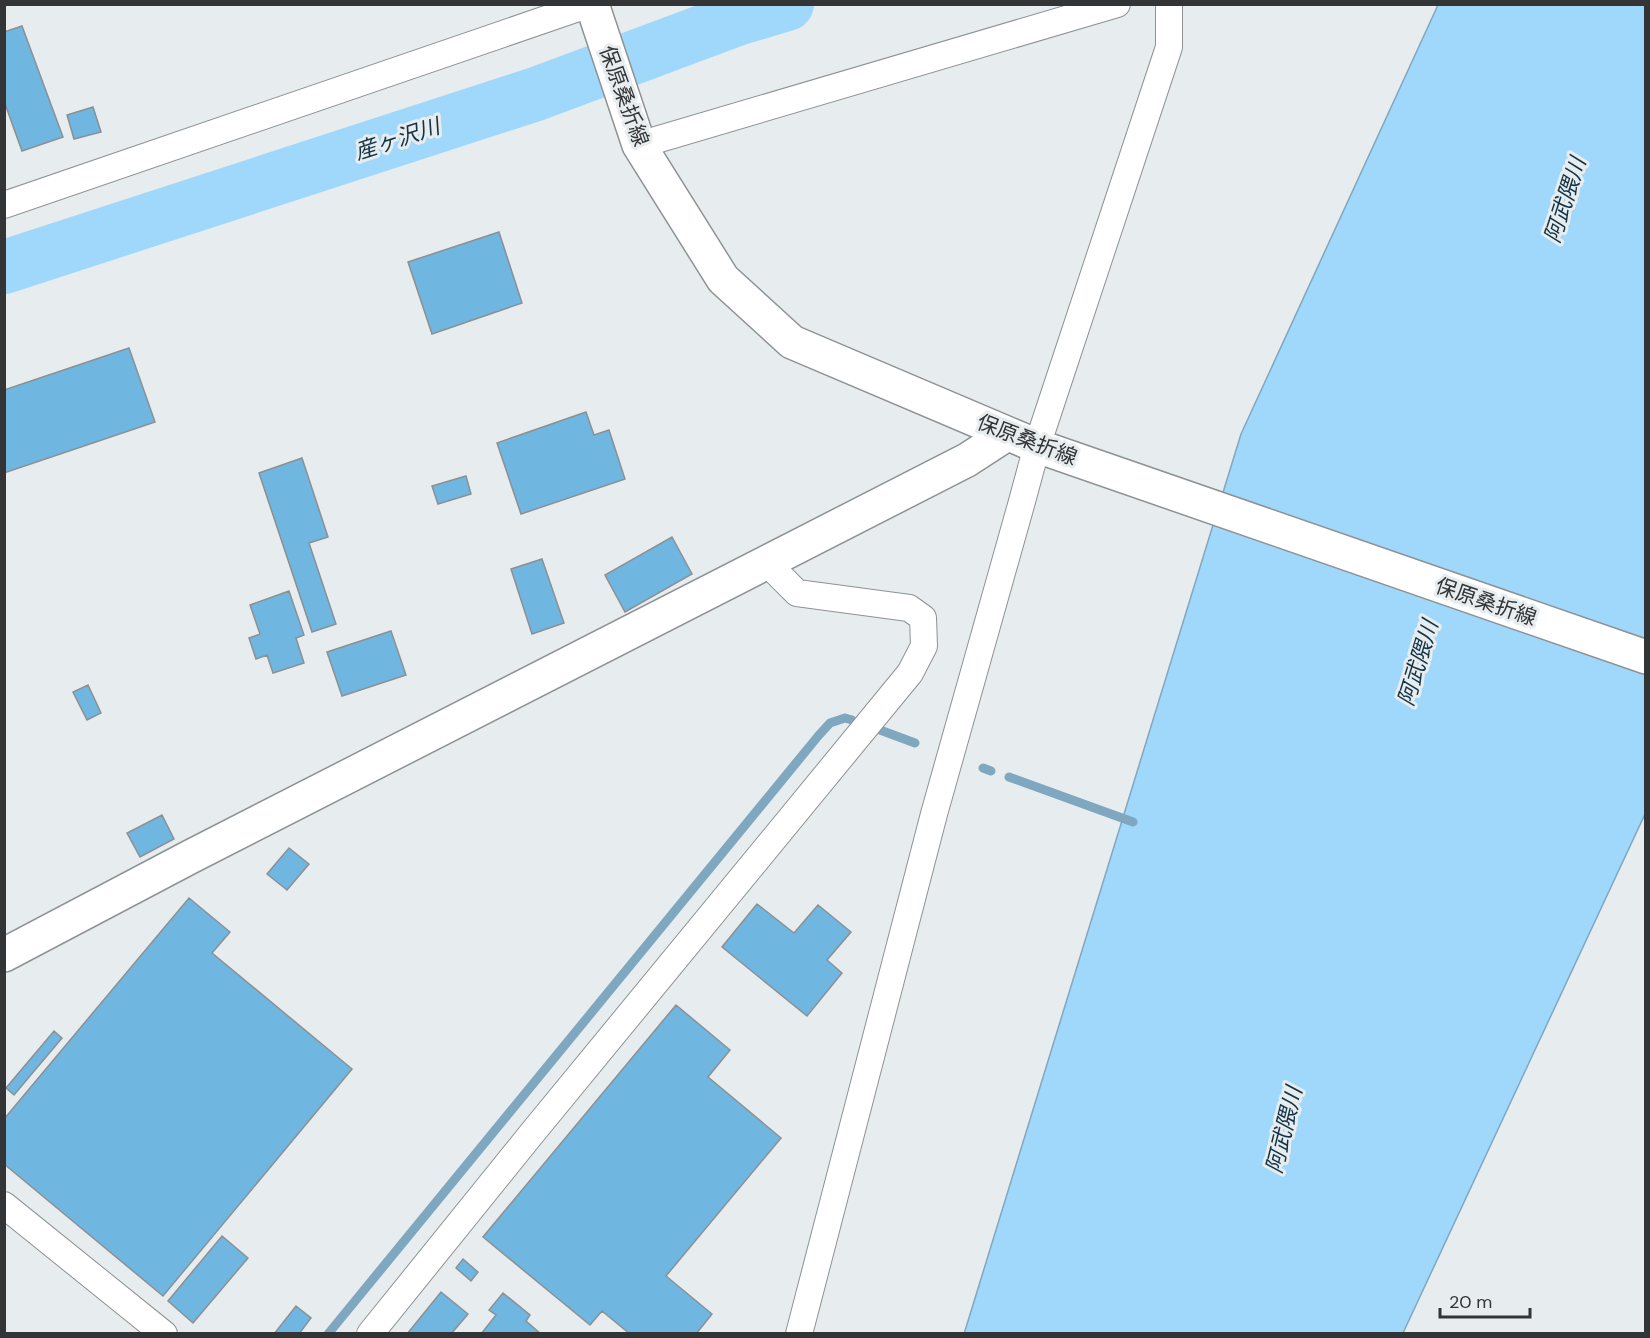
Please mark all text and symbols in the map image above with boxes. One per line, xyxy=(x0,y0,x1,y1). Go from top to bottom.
street label: 保原桑折線 xyxy=(593,42,655,150)
water label: 産ヶ沢川 xyxy=(351,111,445,166)
water label: 阿武隈川 xyxy=(1538,152,1593,246)
street label: 保原桑折線 xyxy=(973,408,1081,472)
street label: 保原桑折線 xyxy=(1432,572,1540,632)
water label: 阿武隈川 xyxy=(1391,615,1445,709)
water label: 阿武隈川 xyxy=(1259,1082,1309,1176)
scale bar xyxy=(1440,1281,1530,1319)
text: 20 m xyxy=(1449,1290,1492,1314)

